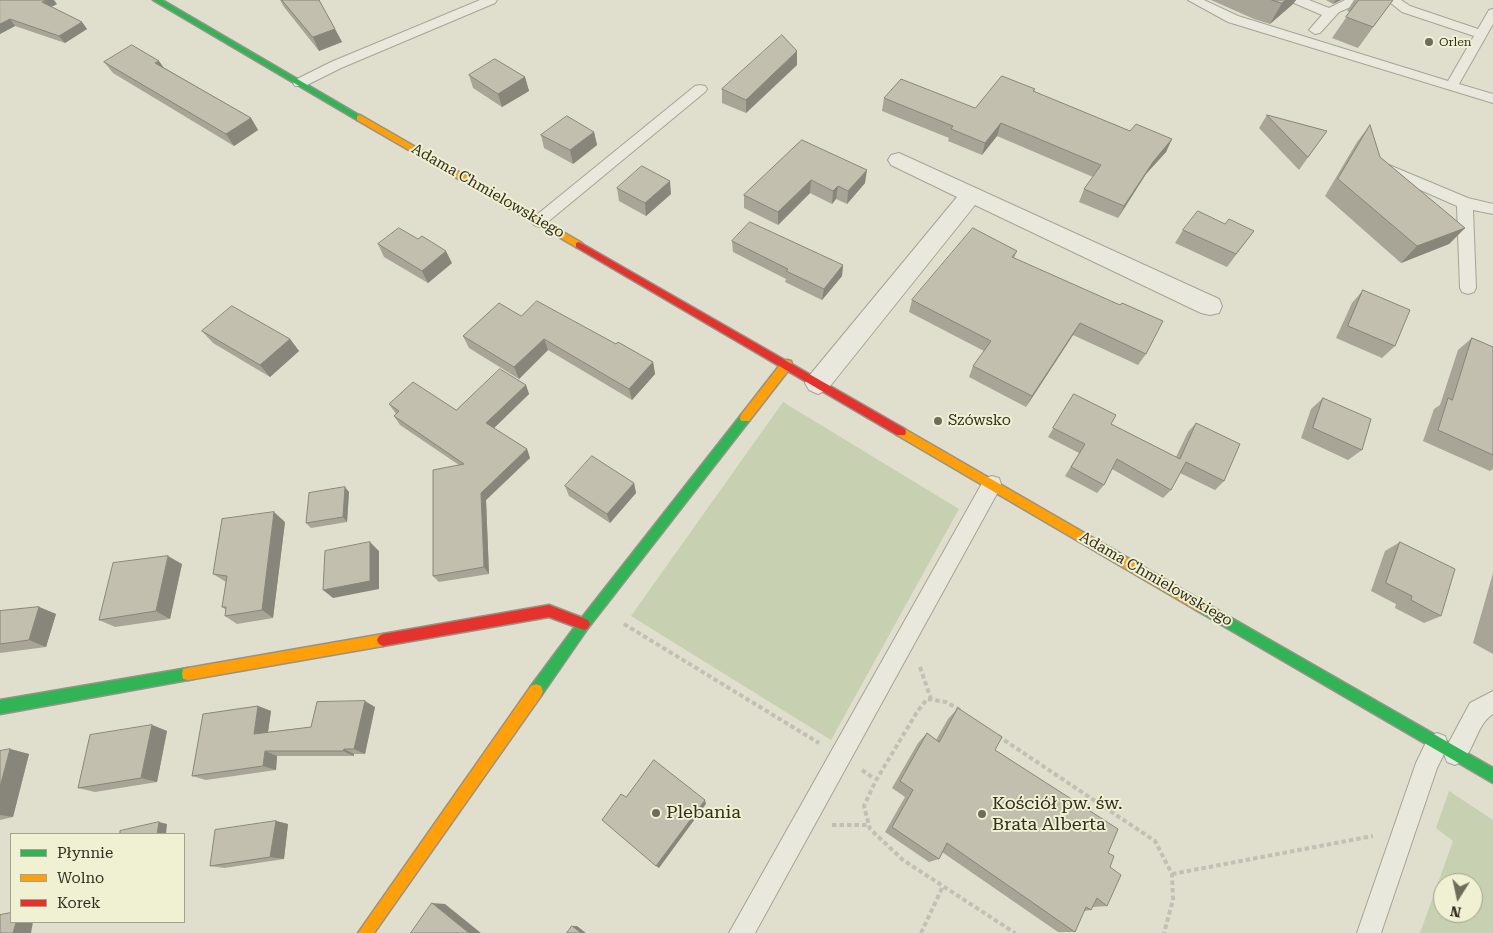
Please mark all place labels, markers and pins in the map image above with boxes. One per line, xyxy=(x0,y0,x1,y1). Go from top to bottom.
place label: Orlen xyxy=(1439,35,1471,49)
marker: Orlen xyxy=(1423,36,1435,48)
place label: Szówsko xyxy=(948,412,1011,430)
marker: Szówsko xyxy=(932,415,944,427)
place label: Kościół pw. św. Brata Alberta xyxy=(992,793,1123,836)
place label: Plebania xyxy=(666,802,741,824)
marker: Plebania xyxy=(650,807,662,819)
marker: Kościół pw. św. Brata Alberta xyxy=(976,808,988,820)

